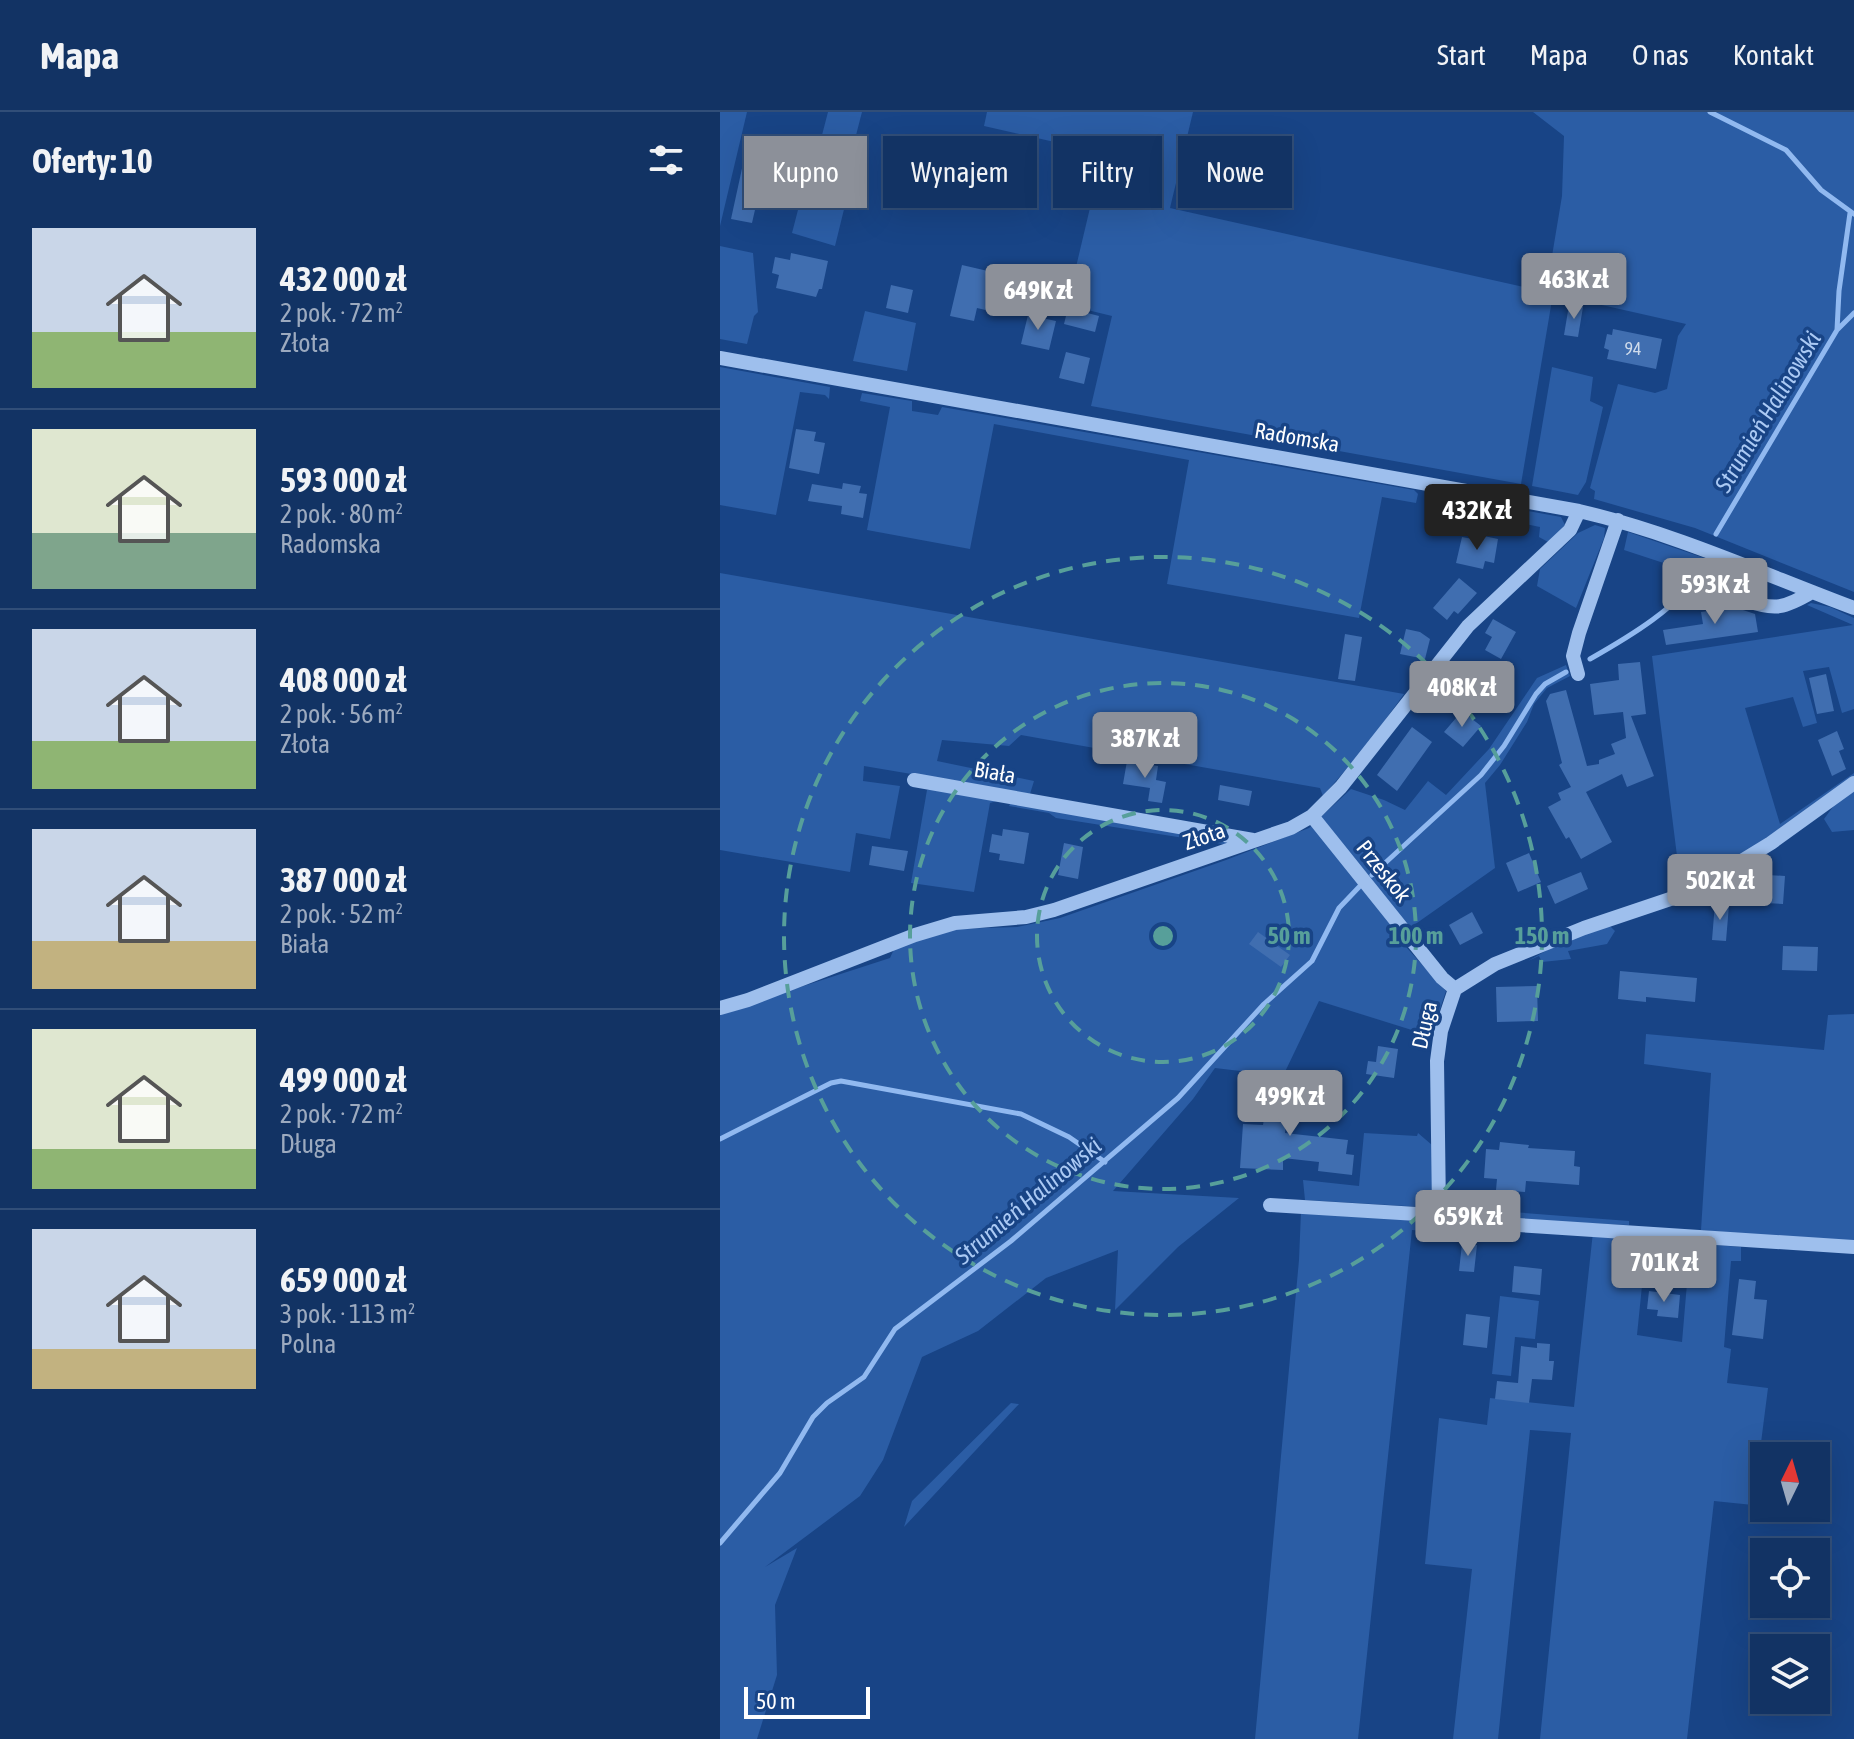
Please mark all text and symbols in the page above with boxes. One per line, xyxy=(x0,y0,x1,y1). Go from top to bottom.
text: Mapa xyxy=(40,34,119,77)
text: Start xyxy=(1437,39,1486,71)
text: Mapa xyxy=(1530,39,1588,71)
text: O nas xyxy=(1632,39,1689,71)
text: Kontakt xyxy=(1733,39,1814,71)
chip: Kupno xyxy=(744,136,867,208)
chip: Wynajem xyxy=(883,136,1037,208)
chip: Filtry xyxy=(1053,136,1162,208)
chip: Nowe xyxy=(1178,136,1292,208)
icon: filters xyxy=(644,138,688,182)
text: Oferty: 10 xyxy=(32,141,153,180)
pin: 463K zł xyxy=(1500,253,1648,321)
text: 432 000 zł xyxy=(280,259,406,298)
icon: home xyxy=(96,260,192,356)
pin: 649K zł xyxy=(964,264,1112,332)
text: 463K zł xyxy=(1539,264,1609,294)
text: 649K zł xyxy=(1003,275,1073,305)
text: 2 pok. · 72 m² xyxy=(280,298,403,328)
water label: Strumień Halinowski xyxy=(1709,327,1826,498)
text: Złota xyxy=(280,328,330,358)
house number: 94 xyxy=(1625,338,1641,359)
street label: Radomska xyxy=(1253,417,1341,457)
text: 593 000 zł xyxy=(280,460,406,499)
icon: home xyxy=(96,461,192,557)
pin: 432K zł xyxy=(1403,484,1551,552)
text: 432K zł xyxy=(1442,495,1512,525)
text: 2 pok. · 80 m² xyxy=(280,499,403,529)
text: Radomska xyxy=(280,529,381,559)
pin: 593K zł xyxy=(1641,558,1789,626)
text: 593K zł xyxy=(1680,569,1750,599)
text: 408 000 zł xyxy=(280,660,406,699)
icon: home xyxy=(96,661,192,757)
pin: 408K zł xyxy=(1388,661,1536,729)
text: 408K zł xyxy=(1427,672,1497,702)
text: 2 pok. · 56 m² xyxy=(280,699,403,729)
pin: 387K zł xyxy=(1071,712,1219,780)
text: 387K zł xyxy=(1110,723,1180,753)
text: Złota xyxy=(280,729,330,759)
street label: Biała xyxy=(972,756,1018,788)
street label: Złota xyxy=(1180,817,1228,855)
street label: Przeskok xyxy=(1351,835,1417,907)
pin: 502K zł xyxy=(1646,854,1794,922)
text: 387 000 zł xyxy=(280,860,406,899)
icon: home xyxy=(96,861,192,957)
text: 502K zł xyxy=(1685,865,1755,895)
text: 2 pok. · 52 m² xyxy=(280,899,403,929)
centre of rings xyxy=(1149,922,1177,950)
text: 50 m xyxy=(1267,922,1311,949)
text: 100 m xyxy=(1389,922,1443,949)
text: 150 m xyxy=(1515,922,1569,949)
text: Biała xyxy=(280,929,329,959)
street label: Długa xyxy=(1406,999,1442,1051)
text: 499 000 zł xyxy=(280,1060,406,1099)
icon: home xyxy=(96,1061,192,1157)
pin: 499K zł xyxy=(1216,1070,1364,1138)
text: 499K zł xyxy=(1255,1081,1325,1111)
text: 2 pok. · 72 m² xyxy=(280,1099,403,1129)
text: Długa xyxy=(280,1129,337,1159)
water label: Strumień Halinowski xyxy=(948,1132,1106,1270)
pin: 659K zł xyxy=(1394,1190,1542,1258)
text: 659K zł xyxy=(1433,1201,1503,1231)
pin: 701K zł xyxy=(1590,1236,1738,1304)
text: 701K zł xyxy=(1629,1247,1699,1277)
text: 659 000 zł xyxy=(280,1260,406,1299)
icon: home xyxy=(96,1261,192,1357)
text: 3 pok. · 113 m² xyxy=(280,1299,415,1329)
text: Polna xyxy=(280,1329,336,1359)
north arrow xyxy=(1750,1442,1830,1522)
map controls xyxy=(1750,1442,1830,1714)
button: locate xyxy=(1750,1538,1830,1618)
button: layers xyxy=(1750,1634,1830,1714)
scale bar xyxy=(744,1683,870,1719)
text: 50 m xyxy=(756,1688,796,1714)

